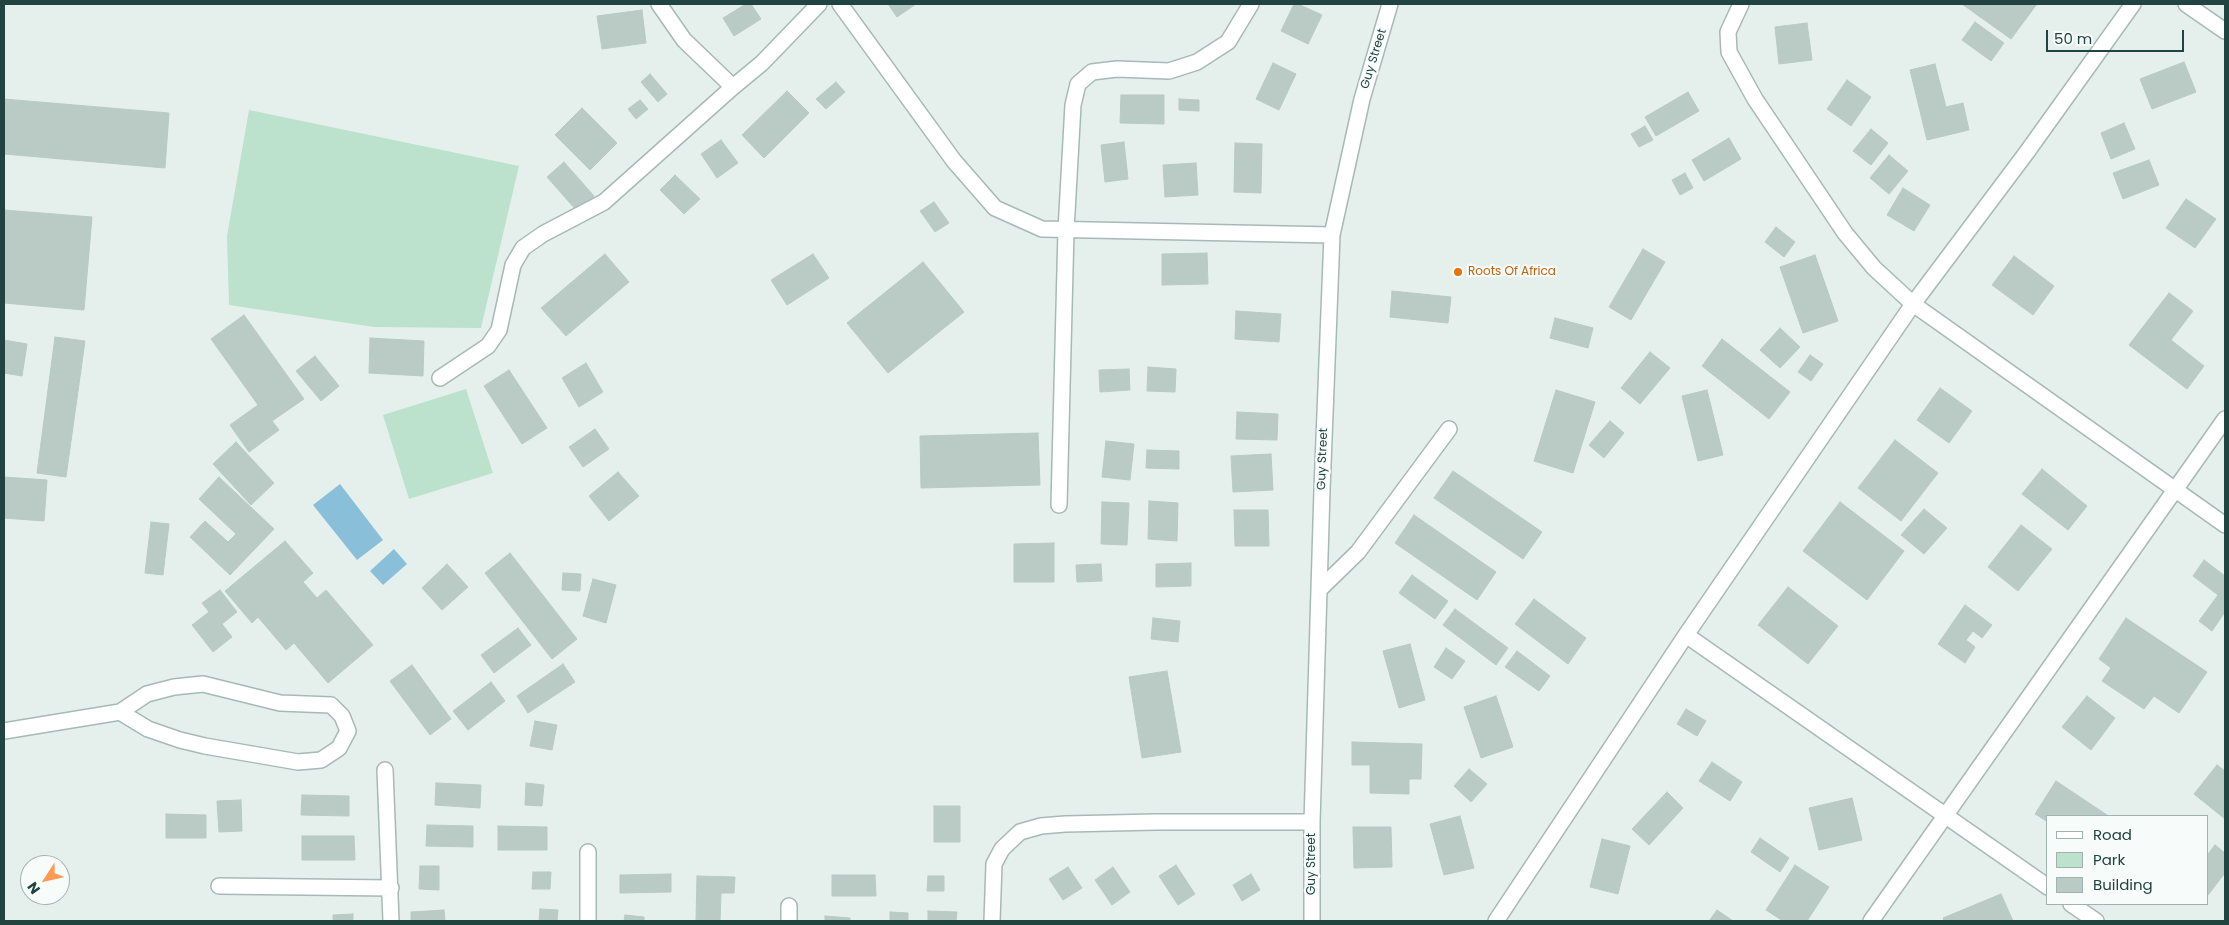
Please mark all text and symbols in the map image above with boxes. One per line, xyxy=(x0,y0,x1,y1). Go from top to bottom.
scale bar xyxy=(2049,20,2186,52)
street label: Guy Street xyxy=(1358,27,1390,91)
text: 50 m xyxy=(2054,28,2092,49)
place label: Roots Of Africa xyxy=(1468,265,1556,279)
marker: Roots Of Africa xyxy=(1452,266,1464,278)
street label: Guy Street xyxy=(1315,428,1331,490)
legend xyxy=(2046,815,2209,905)
text: Road xyxy=(2093,824,2132,845)
street label: Guy Street xyxy=(1305,833,1319,895)
text: Park xyxy=(2093,849,2125,870)
north arrow xyxy=(20,855,70,905)
text: Building xyxy=(2093,874,2153,895)
text: N xyxy=(22,878,45,898)

